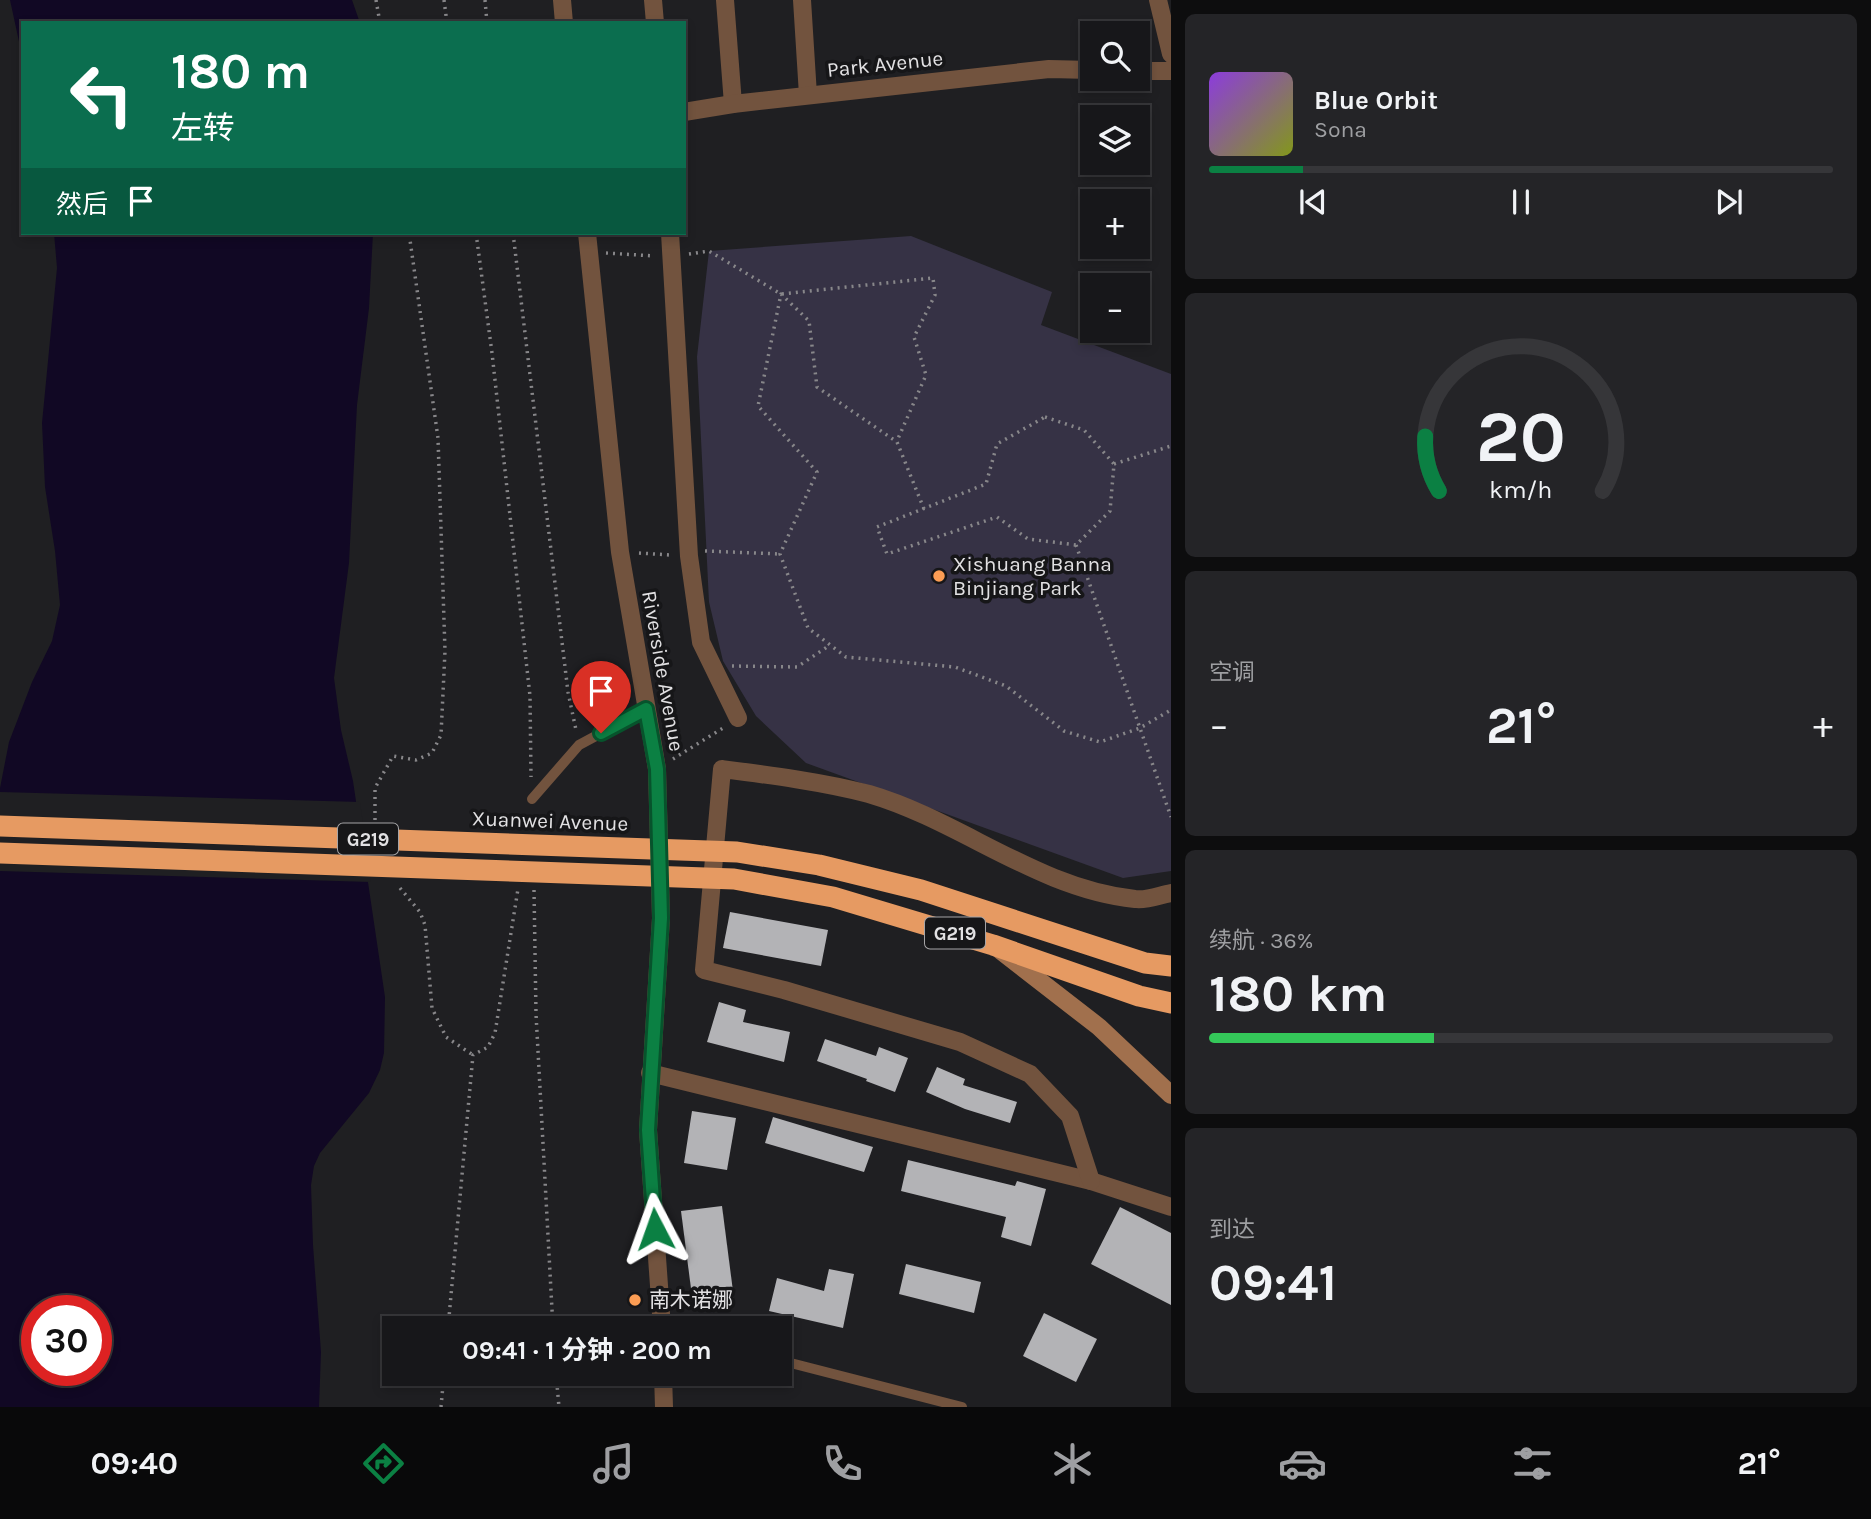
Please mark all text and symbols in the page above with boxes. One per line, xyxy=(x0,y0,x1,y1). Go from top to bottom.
map controls xyxy=(1080,21,1150,343)
button: search xyxy=(1080,21,1150,91)
text: 180 m xyxy=(171,43,310,100)
street label: Park Avenue xyxy=(826,46,944,82)
icon: left xyxy=(56,49,147,140)
text: Blue Orbit xyxy=(1314,85,1438,116)
button: layers xyxy=(1080,105,1150,175)
text: 左转 xyxy=(171,110,235,147)
text: Sona xyxy=(1314,116,1367,143)
icon: arrive xyxy=(122,182,160,220)
icon: previous xyxy=(1294,183,1332,221)
icon: pause xyxy=(1502,183,1540,221)
icon: next xyxy=(1710,183,1748,221)
text: 然后 xyxy=(56,189,108,220)
button: + xyxy=(1080,189,1150,259)
button: − xyxy=(1080,273,1150,343)
text: 20 xyxy=(1476,394,1566,479)
text: km/h xyxy=(1489,475,1553,504)
place label: Xishuang Banna Binjiang Park xyxy=(953,552,1112,600)
marker: Xishuang Banna Binjiang Park xyxy=(931,568,947,584)
street label: Riverside Avenue xyxy=(637,589,689,753)
text: 空调 xyxy=(1209,659,1255,686)
pin xyxy=(571,661,631,733)
icon: arrive xyxy=(582,672,620,710)
text: 21° xyxy=(1486,695,1556,756)
text: − xyxy=(1209,703,1229,748)
text: + xyxy=(1813,703,1833,748)
street label: Xuanwei Avenue xyxy=(471,806,629,836)
road number: G219 xyxy=(338,824,398,854)
road number: G219 xyxy=(925,917,985,948)
text: 续航 · 36% xyxy=(1209,927,1313,954)
text: 180 km xyxy=(1209,963,1387,1024)
position arrow xyxy=(618,1192,692,1266)
text: 到达 xyxy=(1209,1216,1255,1243)
text: 09:41 xyxy=(1209,1252,1337,1313)
place label: 南木诺娜 xyxy=(649,1288,733,1312)
marker: 南木诺娜 xyxy=(627,1292,643,1308)
speed limit sign: 30 xyxy=(21,1295,112,1386)
text: 09:41 · 1 分钟 · 200 m xyxy=(462,1335,712,1366)
icon: directions xyxy=(359,1439,408,1488)
icon: music xyxy=(589,1439,638,1488)
icon: phone xyxy=(818,1439,867,1488)
icon: climate xyxy=(1048,1439,1097,1488)
icon: car xyxy=(1278,1439,1327,1488)
icon: filters xyxy=(1508,1439,1557,1488)
text: 09:40 xyxy=(90,1445,178,1482)
text: 21° xyxy=(1737,1445,1781,1482)

